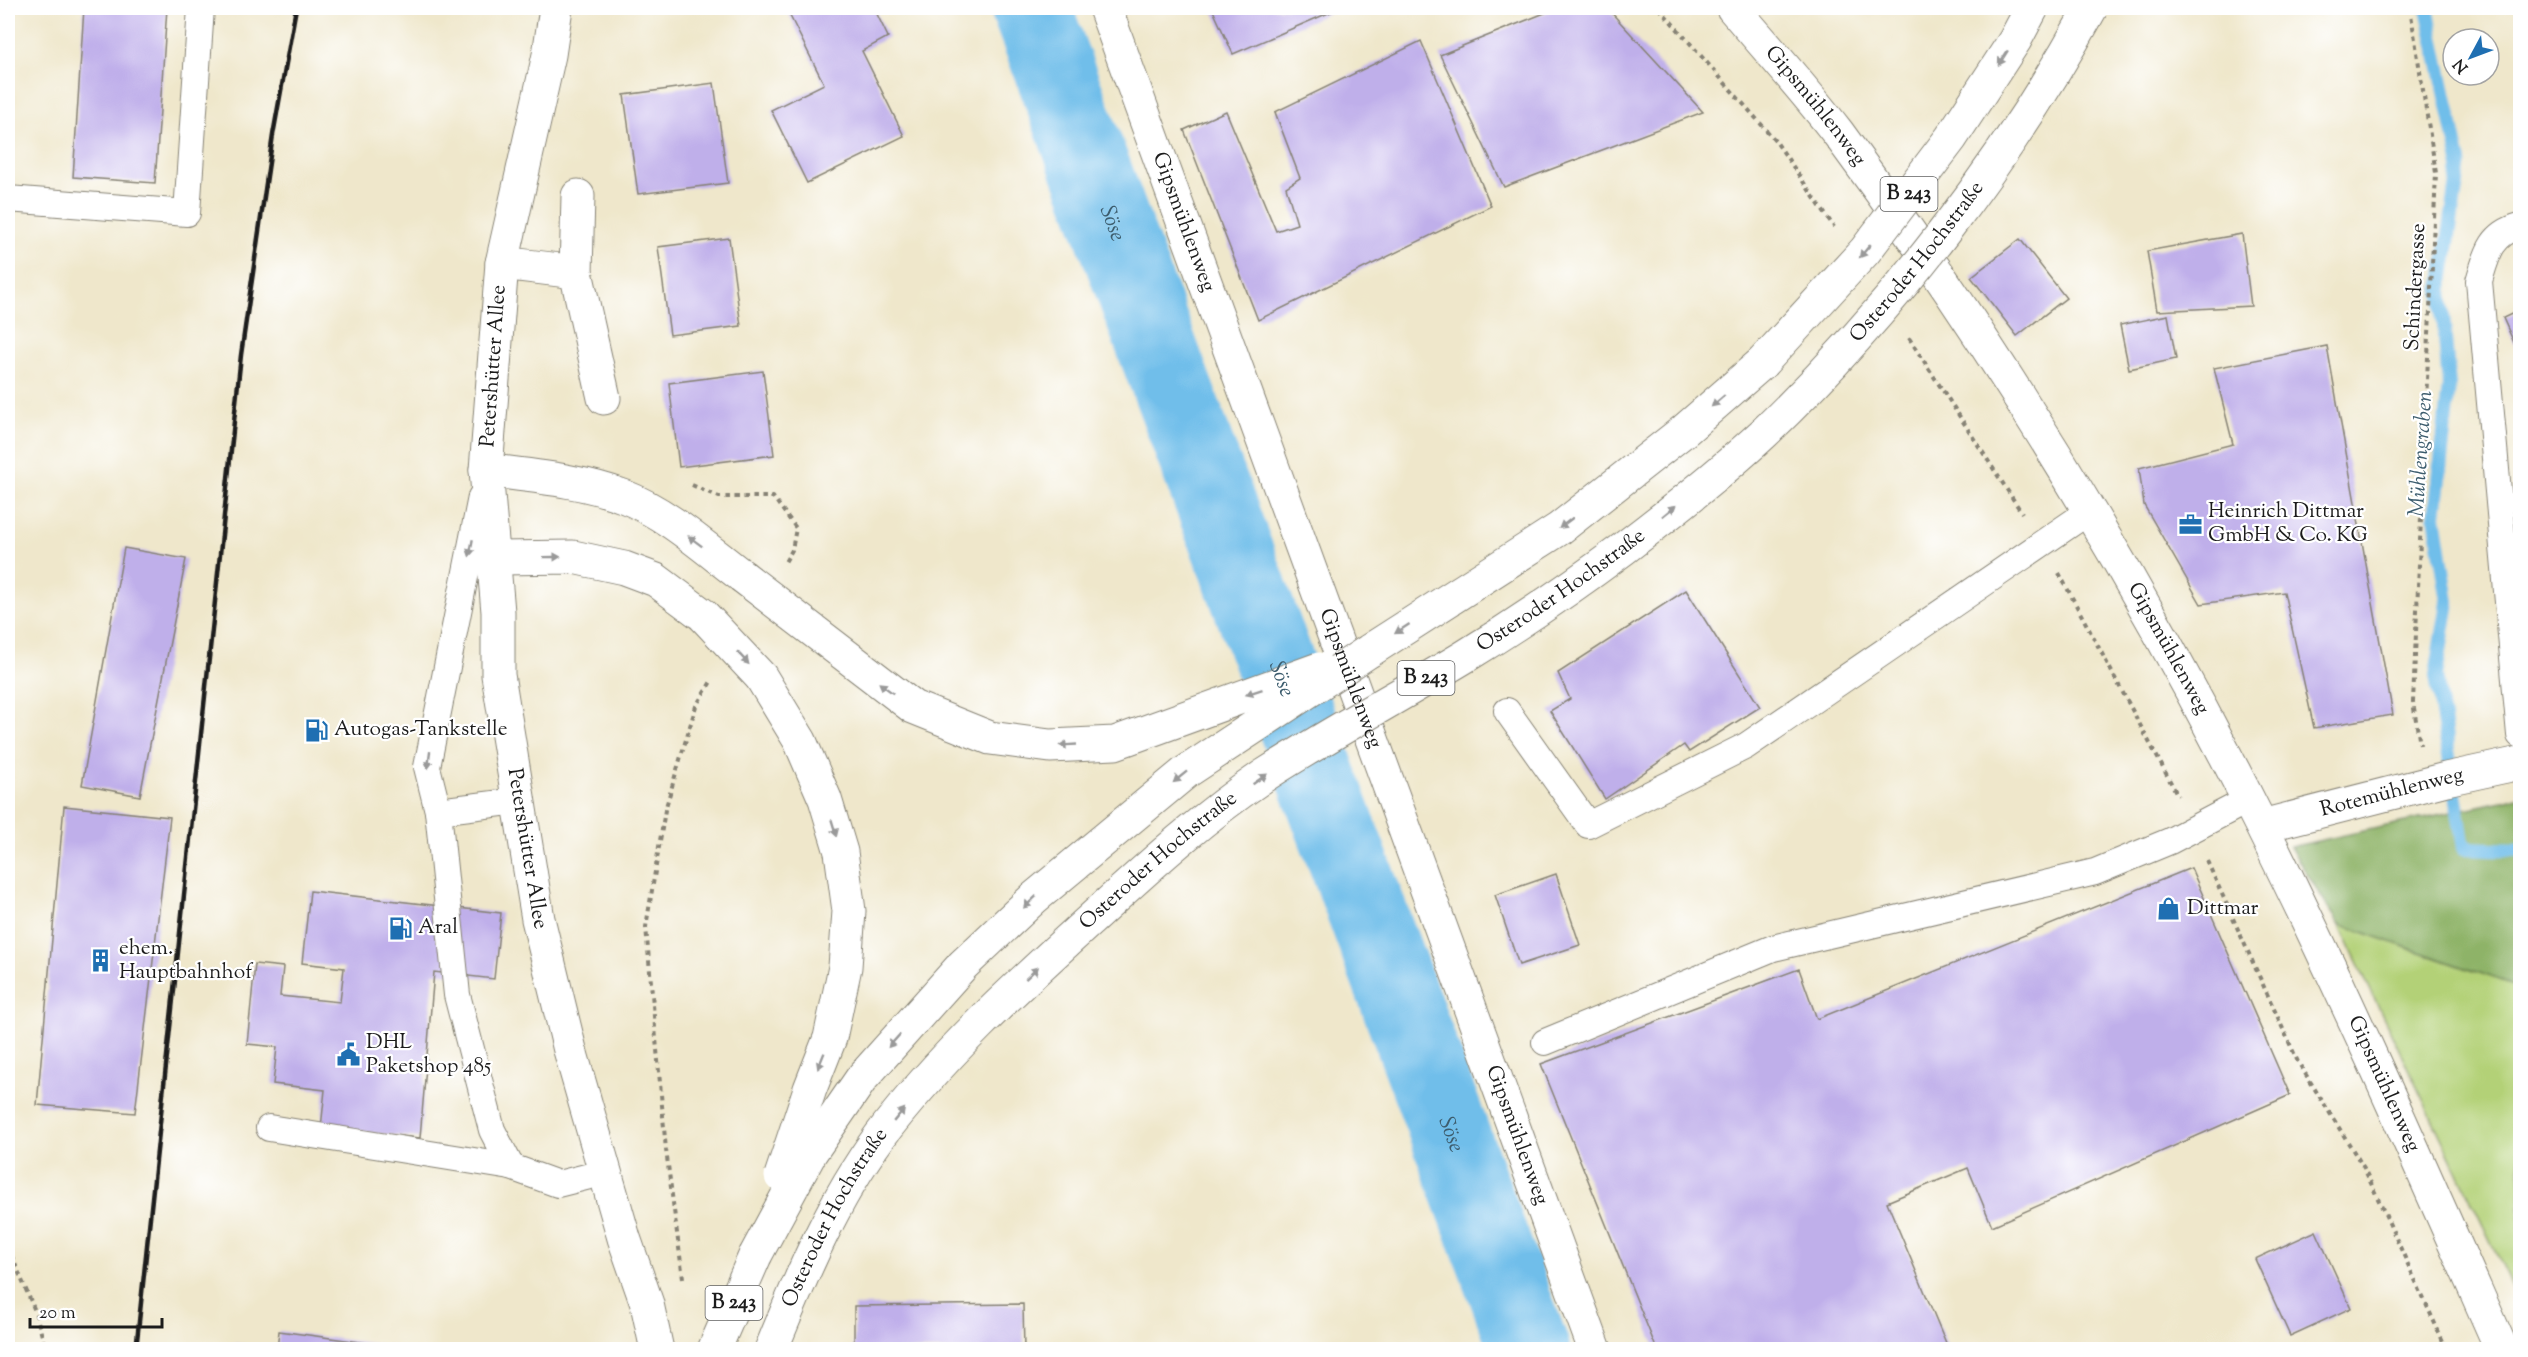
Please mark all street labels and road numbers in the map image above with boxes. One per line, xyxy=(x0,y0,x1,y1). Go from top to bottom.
street label: Gipsmühlenweg xyxy=(1757,39,1873,173)
street label: Gipsmühlenweg xyxy=(1144,148,1222,296)
street label: Osteroder Hochstraße xyxy=(1843,175,1992,350)
road number: B 243 xyxy=(1880,177,1938,211)
street label: Schindergasse xyxy=(2398,222,2434,352)
street label: Petershütter Allee xyxy=(473,284,515,448)
street label: Osteroder Hochstraße xyxy=(1471,522,1652,660)
street label: Gipsmühlenweg xyxy=(2119,577,2217,720)
street label: Gipsmühlenweg xyxy=(1311,605,1389,753)
road number: B 243 xyxy=(1398,661,1454,695)
street label: Rotemühlenweg xyxy=(2317,761,2466,826)
street label: Petershütter Allee xyxy=(499,766,555,932)
street label: Osteroder Hochstraße xyxy=(1073,784,1244,938)
street label: Gipsmühlenweg xyxy=(2339,1011,2428,1157)
street label: Gipsmühlenweg xyxy=(1477,1061,1556,1209)
street label: Osteroder Hochstraße xyxy=(775,1122,896,1312)
road number: B 243 xyxy=(706,1286,762,1320)

